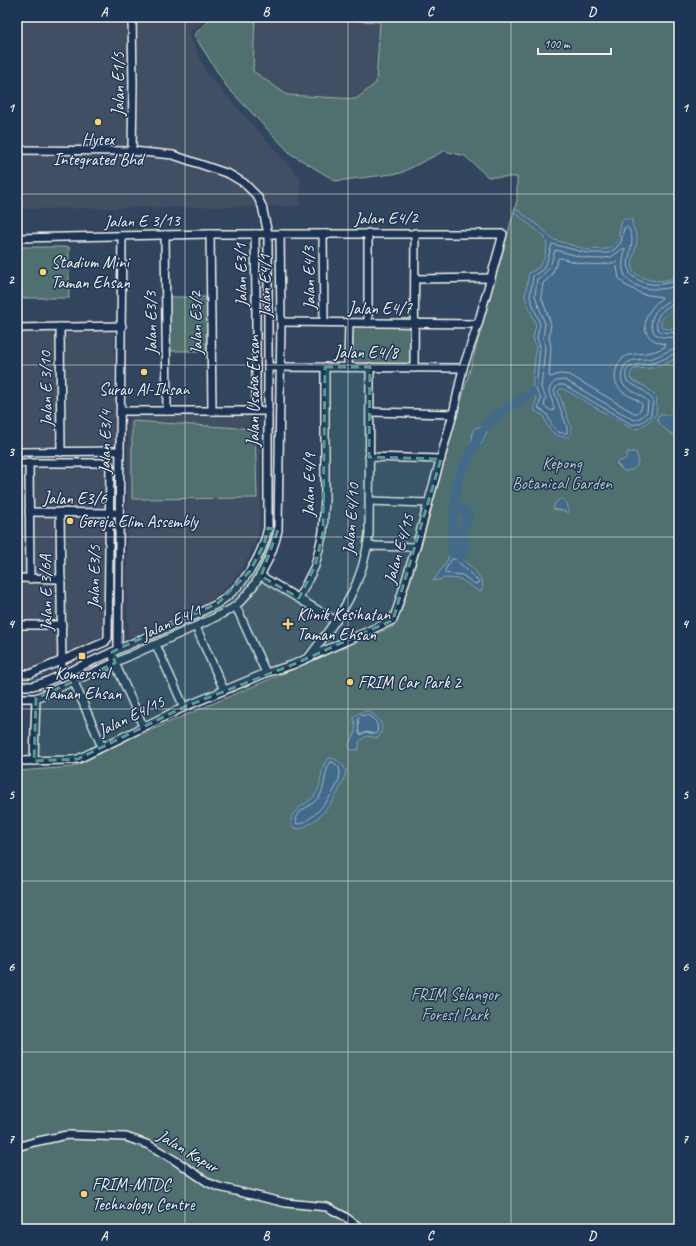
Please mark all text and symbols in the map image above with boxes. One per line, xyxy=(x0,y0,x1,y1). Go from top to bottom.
text: A xyxy=(101,4,109,20)
text: B xyxy=(263,4,271,20)
text: C xyxy=(427,4,435,20)
text: D xyxy=(588,4,597,20)
scale bar xyxy=(538,30,611,56)
text: 100 m xyxy=(544,36,571,52)
street label: Jalan E1/5 xyxy=(108,51,129,117)
text: 1 xyxy=(8,100,16,116)
text: 1 xyxy=(682,100,690,116)
marker: Hytex Integrated Bhd xyxy=(93,117,103,127)
place label: Hytex Integrated Bhd xyxy=(53,129,146,170)
street label: Jalan E4/2 xyxy=(353,207,419,229)
street label: Jalan E 3/13 xyxy=(103,210,181,232)
street label: Jalan E3/1 xyxy=(230,242,252,308)
street label: Jalan E4/3 xyxy=(298,245,320,311)
place label: Stadium Mini Taman Ehsan xyxy=(51,252,131,293)
street label: Jalan E4/1 xyxy=(254,253,276,319)
marker: Stadium Mini Taman Ehsan xyxy=(38,267,48,277)
text: 2 xyxy=(8,272,15,288)
text: 2 xyxy=(682,272,689,288)
street label: Jalan E3/3 xyxy=(140,290,162,356)
street label: Jalan E3/2 xyxy=(185,290,207,356)
street label: Jalan E4/7 xyxy=(347,298,413,319)
street label: Jalan Usaha Ehsan xyxy=(243,334,264,448)
street label: Jalan E4/8 xyxy=(333,342,400,363)
street label: Jalan E 3/10 xyxy=(35,350,57,428)
marker: Surau Al-Ihsan xyxy=(139,367,149,377)
place label: Surau Al-Ihsan xyxy=(99,379,191,400)
street label: Jalan E3/4 xyxy=(94,408,116,475)
text: 3 xyxy=(8,444,15,460)
text: 3 xyxy=(682,444,689,460)
street label: Jalan E4/9 xyxy=(298,452,320,518)
park label: Kepong Botanical Garden xyxy=(512,453,613,494)
street label: Jalan E4/10 xyxy=(338,481,364,556)
street label: Jalan E3/6 xyxy=(42,488,108,509)
street label: Jalan E4/15 xyxy=(379,510,419,587)
place label: Gereja Elim Assembly xyxy=(78,511,199,532)
marker: Gereja Elim Assembly xyxy=(65,516,75,526)
street label: Jalan E3/5 xyxy=(83,544,105,610)
street label: Jalan E 3/6A xyxy=(35,553,57,632)
street label: Jalan E4/1 xyxy=(137,599,206,645)
place label: Klinik Kesihatan Taman Ehsan xyxy=(297,604,392,645)
text: 4 xyxy=(8,616,16,632)
text: 4 xyxy=(682,616,690,632)
marker: Klinik Kesihatan Taman Ehsan xyxy=(282,618,294,630)
marker: Komersial Taman Ehsan xyxy=(77,651,87,661)
place label: Komersial Taman Ehsan xyxy=(43,663,122,704)
place label: FRIM Car Park 2 xyxy=(358,672,462,693)
marker: FRIM Car Park 2 xyxy=(345,677,355,687)
street label: Jalan E4/15 xyxy=(93,690,169,742)
text: 5 xyxy=(8,787,15,803)
text: 5 xyxy=(682,787,689,803)
text: 6 xyxy=(8,959,15,975)
text: 6 xyxy=(682,959,689,975)
park label: FRIM Selangor Forest Park xyxy=(411,984,501,1025)
street label: Jalan Kapur xyxy=(153,1124,224,1178)
text: 7 xyxy=(8,1131,15,1147)
text: 7 xyxy=(682,1131,689,1147)
place label: FRIM-MTDC Technology Centre xyxy=(92,1174,196,1215)
marker: FRIM-MTDC Technology Centre xyxy=(79,1189,89,1199)
text: A xyxy=(101,1228,109,1244)
text: B xyxy=(263,1228,271,1244)
text: C xyxy=(427,1228,435,1244)
text: D xyxy=(588,1228,597,1244)

